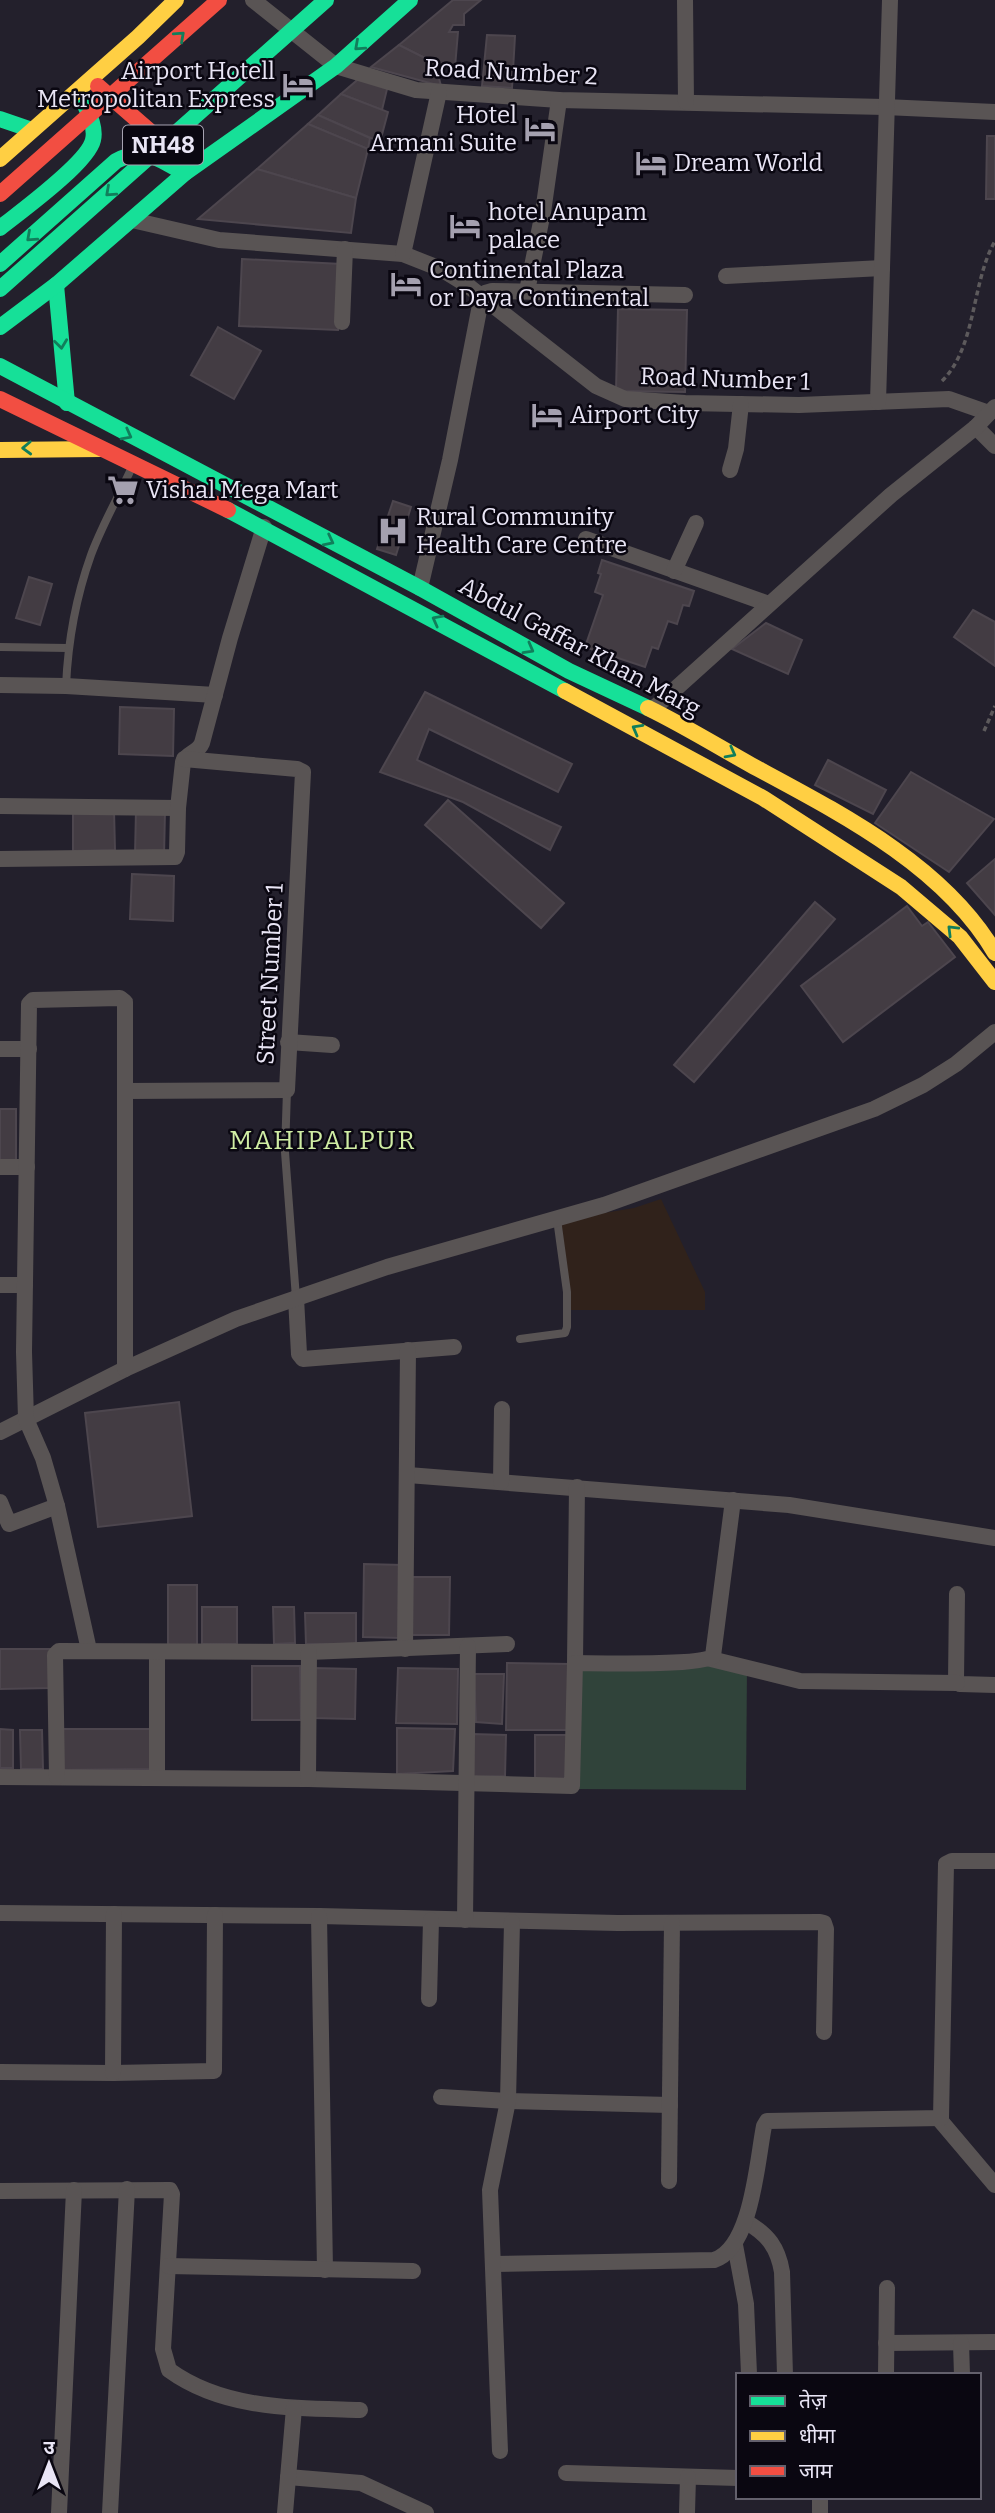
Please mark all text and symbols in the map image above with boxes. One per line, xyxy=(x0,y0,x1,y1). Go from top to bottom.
one-way arrow xyxy=(172,31,185,44)
one-way arrow xyxy=(354,37,367,50)
street label: Road Number 2 xyxy=(424,53,598,91)
place label: Airport Hotell Metropolitan Express xyxy=(37,57,275,113)
hotel icon: Airport Hotell Metropolitan Express xyxy=(281,68,315,102)
place label: Hotel Armani Suite xyxy=(369,101,517,157)
hotel icon: Hotel Armani Suite xyxy=(523,112,557,146)
road number: NH48 xyxy=(123,126,203,164)
hotel icon: Dream World xyxy=(634,146,668,180)
place label: Dream World xyxy=(674,149,823,177)
one-way arrow xyxy=(105,184,118,196)
place label: hotel Anupam palace xyxy=(488,198,647,254)
hotel icon: hotel Anupam palace xyxy=(448,209,482,243)
one-way arrow xyxy=(26,229,39,241)
place label: Continental Plaza or Daya Continental xyxy=(429,256,649,312)
hotel icon: Continental Plaza or Daya Continental xyxy=(389,267,423,301)
one-way arrow xyxy=(53,338,68,350)
street label: Road Number 1 xyxy=(639,362,811,396)
hotel icon: Airport City xyxy=(530,398,564,432)
place label: Airport City xyxy=(570,401,700,429)
one-way arrow xyxy=(120,426,133,440)
one-way arrow xyxy=(22,441,33,456)
supermarket icon: Vishal Mega Mart xyxy=(106,473,140,507)
place label: Vishal Mega Mart xyxy=(146,476,339,504)
place label: Rural Community Health Care Centre xyxy=(416,503,627,559)
hospital icon: Rural Community Health Care Centre xyxy=(376,514,410,548)
one-way arrow xyxy=(321,533,334,546)
street label: Abdul Gaffar Khan Marg xyxy=(455,571,705,723)
one-way arrow xyxy=(432,615,444,629)
one-way arrow xyxy=(522,641,534,654)
one-way arrow xyxy=(631,724,644,737)
one-way arrow xyxy=(724,745,736,758)
street label: Street Number 1 xyxy=(251,882,289,1065)
one-way arrow xyxy=(947,925,960,938)
district label: MAHIPALPUR xyxy=(229,1125,417,1156)
legend xyxy=(736,2373,981,2499)
text: तेज़ xyxy=(799,2388,827,2414)
text: धीमा xyxy=(799,2423,836,2449)
north arrow xyxy=(14,2429,84,2499)
text: उ xyxy=(43,2436,55,2459)
text: जाम xyxy=(799,2458,833,2484)

